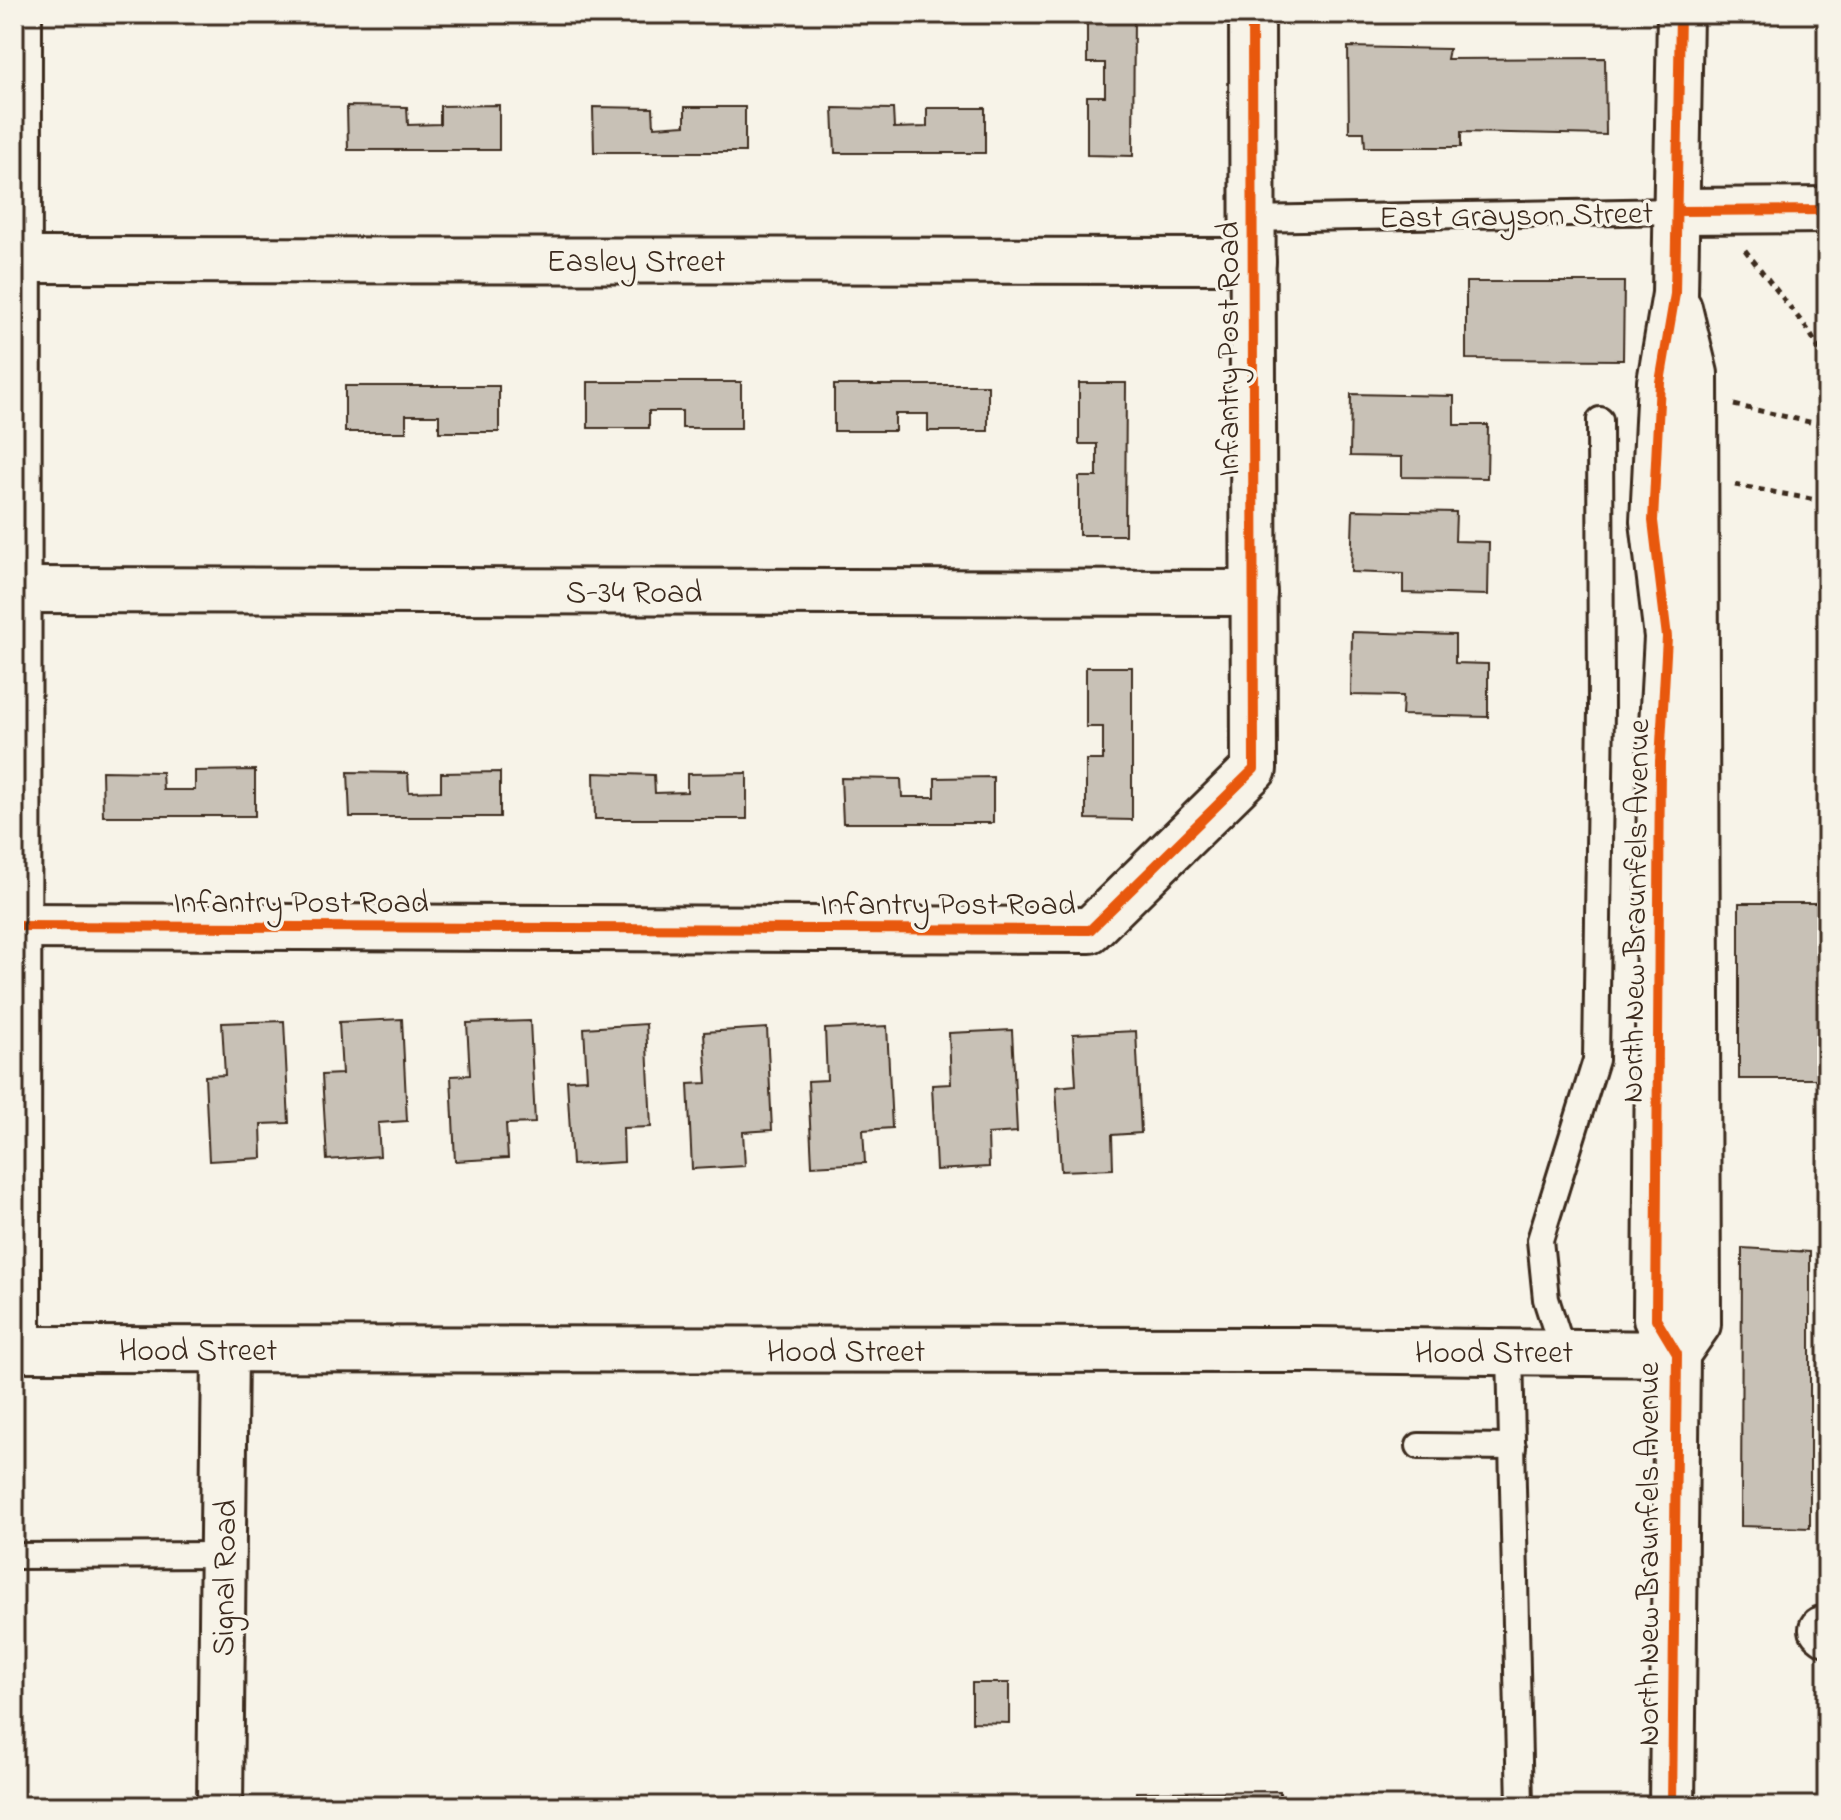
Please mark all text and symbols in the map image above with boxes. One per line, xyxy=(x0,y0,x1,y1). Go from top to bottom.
street label: East Grayson Street xyxy=(1379,192,1654,243)
street label: Infantry Post Road xyxy=(1207,221,1254,477)
street label: Easley Street xyxy=(546,240,726,287)
street label: S-34 Road xyxy=(566,571,702,618)
street label: North New Braunfels Avenue xyxy=(1611,718,1664,1104)
street label: Infantry Post Road xyxy=(173,881,429,928)
street label: Infantry Post Road xyxy=(820,883,1076,930)
street label: Hood Street xyxy=(119,1329,277,1376)
street label: Hood Street xyxy=(767,1330,925,1377)
street label: Hood Street xyxy=(1415,1331,1573,1378)
street label: North New Braunfels Avenue xyxy=(1627,1361,1674,1746)
street label: Signal Road xyxy=(202,1499,251,1657)

